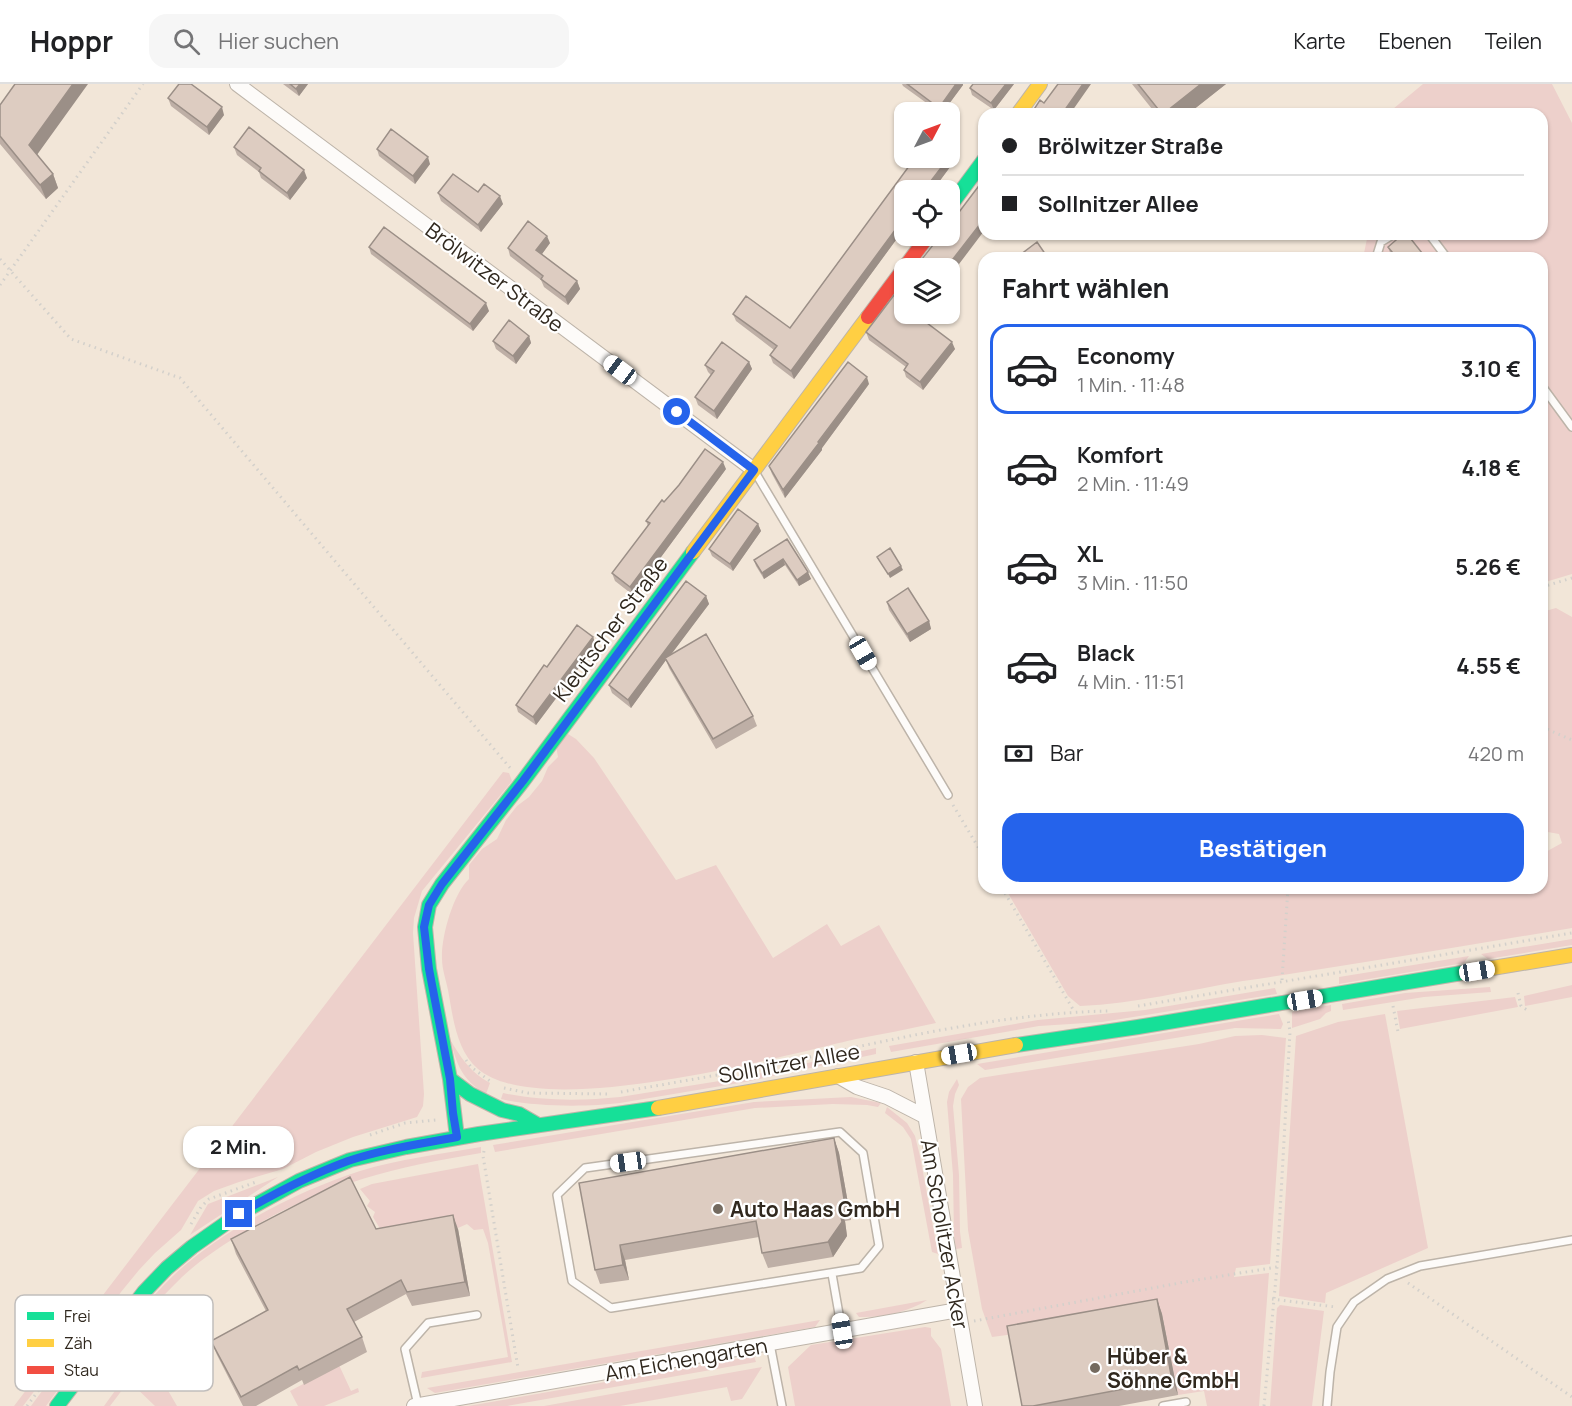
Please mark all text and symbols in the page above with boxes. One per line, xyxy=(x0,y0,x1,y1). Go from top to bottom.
search box xyxy=(149,14,569,68)
text: Hoppr xyxy=(30,22,113,60)
icon: search xyxy=(170,25,203,58)
text: Hier suchen xyxy=(218,26,339,56)
text: Karte xyxy=(1293,27,1345,55)
text: Ebenen xyxy=(1378,27,1452,55)
text: Teilen xyxy=(1485,27,1542,55)
north arrow xyxy=(894,102,960,168)
map controls xyxy=(894,102,960,324)
text: Brölwitzer Straße xyxy=(1038,131,1223,161)
button: locate xyxy=(894,180,960,246)
text: Sollnitzer Allee xyxy=(1038,189,1199,219)
street label: Brölwitzer Straße xyxy=(420,216,570,338)
button: layers xyxy=(894,258,960,324)
text: Fahrt wählen xyxy=(1002,269,1170,306)
text: Economy xyxy=(1077,341,1175,371)
icon: car xyxy=(1005,342,1059,396)
car xyxy=(600,352,640,388)
text: 3.10 € xyxy=(1461,354,1521,384)
text: 1 Min. · 11:48 xyxy=(1077,371,1185,398)
route start xyxy=(663,398,690,425)
text: Komfort xyxy=(1077,440,1164,470)
icon: car xyxy=(1005,441,1059,495)
text: 4.18 € xyxy=(1461,453,1521,483)
text: 2 Min. · 11:49 xyxy=(1077,470,1189,497)
text: XL xyxy=(1077,539,1103,569)
icon: car xyxy=(1005,540,1059,594)
street label: Kleutscher Straße xyxy=(546,551,674,707)
text: 5.26 € xyxy=(1455,552,1521,582)
text: 3 Min. · 11:50 xyxy=(1077,569,1188,596)
car xyxy=(846,633,880,673)
text: Black xyxy=(1077,638,1134,668)
icon: car xyxy=(1005,639,1059,693)
text: 4.55 € xyxy=(1456,651,1521,681)
text: 4 Min. · 11:51 xyxy=(1077,668,1185,695)
icon: cash xyxy=(1002,737,1035,770)
text: Bar xyxy=(1050,738,1084,768)
text: 420 m xyxy=(1468,740,1524,767)
button: Bestätigen xyxy=(1002,813,1524,882)
car xyxy=(1458,959,1496,983)
car xyxy=(1286,988,1324,1012)
street label: Sollnitzer Allee xyxy=(716,1037,862,1089)
car xyxy=(940,1042,978,1066)
callout: 2 Min. xyxy=(184,1127,294,1169)
text: 2 Min. xyxy=(210,1133,267,1160)
street label: Am Scholitzer Acker xyxy=(915,1137,976,1332)
car xyxy=(609,1151,647,1173)
place label: Auto Haas GmbH xyxy=(730,1195,900,1223)
route end xyxy=(225,1200,252,1227)
marker: Auto Haas GmbH xyxy=(711,1202,725,1216)
legend xyxy=(15,1295,213,1391)
text: Frei xyxy=(64,1305,91,1327)
car xyxy=(830,1312,854,1350)
street label: Am Eichengarten xyxy=(602,1331,770,1387)
text: Zäh xyxy=(64,1332,92,1354)
place label: Hüber & Söhne GmbH xyxy=(1107,1342,1239,1394)
text: Stau xyxy=(64,1359,99,1381)
marker: Hüber & Söhne GmbH xyxy=(1088,1361,1102,1375)

